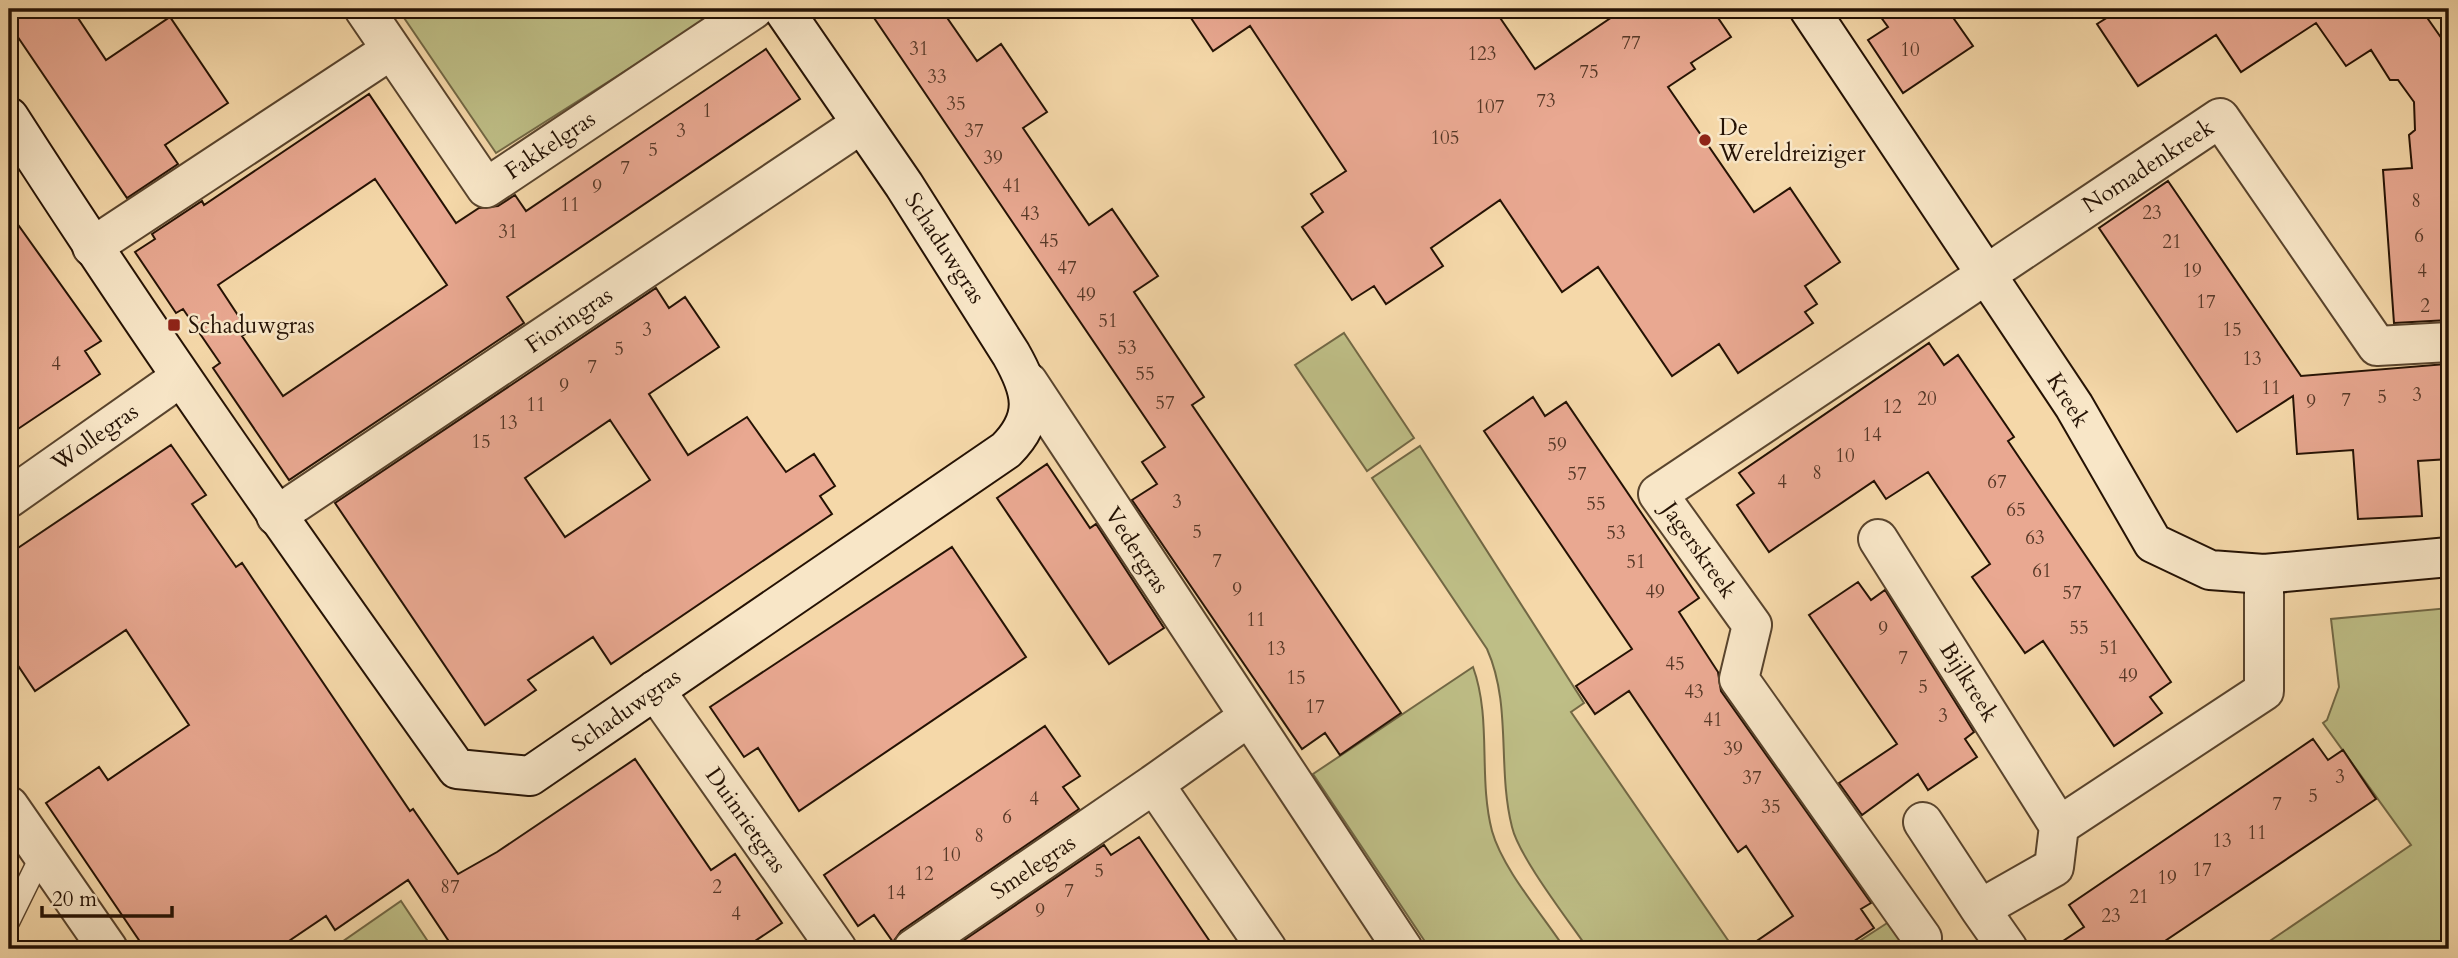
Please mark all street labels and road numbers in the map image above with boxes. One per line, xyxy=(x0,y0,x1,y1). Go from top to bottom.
street label: Fakkelgras xyxy=(499,103,601,187)
street label: Nomadenkreek xyxy=(2076,111,2220,220)
street label: Schaduwgras xyxy=(897,186,993,310)
street label: Fioringras xyxy=(519,280,619,360)
street label: Kreek xyxy=(2039,367,2097,434)
street label: Wollegras xyxy=(45,396,144,479)
street label: Jagerskreek xyxy=(1653,493,1744,605)
street label: Vedergras xyxy=(1097,501,1177,599)
street label: Bijlkreek xyxy=(1932,636,2006,728)
street label: Schaduwgras xyxy=(565,661,687,759)
street label: Duinrietgras xyxy=(698,761,794,879)
street label: Smelegras xyxy=(984,827,1082,907)

